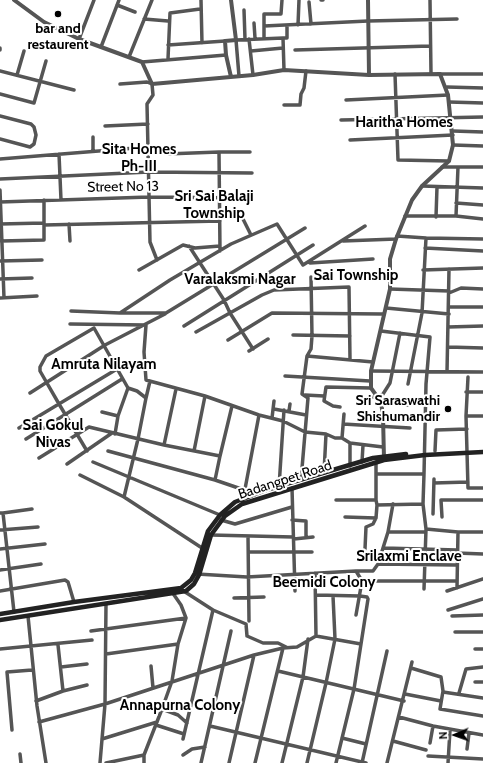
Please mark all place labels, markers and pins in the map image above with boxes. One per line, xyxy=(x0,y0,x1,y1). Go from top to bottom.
marker: bar and restaurent xyxy=(53,9,63,19)
place label: bar and restaurent xyxy=(27,21,89,54)
place label: Sri Saraswathi Shishumandir xyxy=(355,393,440,426)
marker: Sri Saraswathi Shishumandir xyxy=(443,404,453,414)

